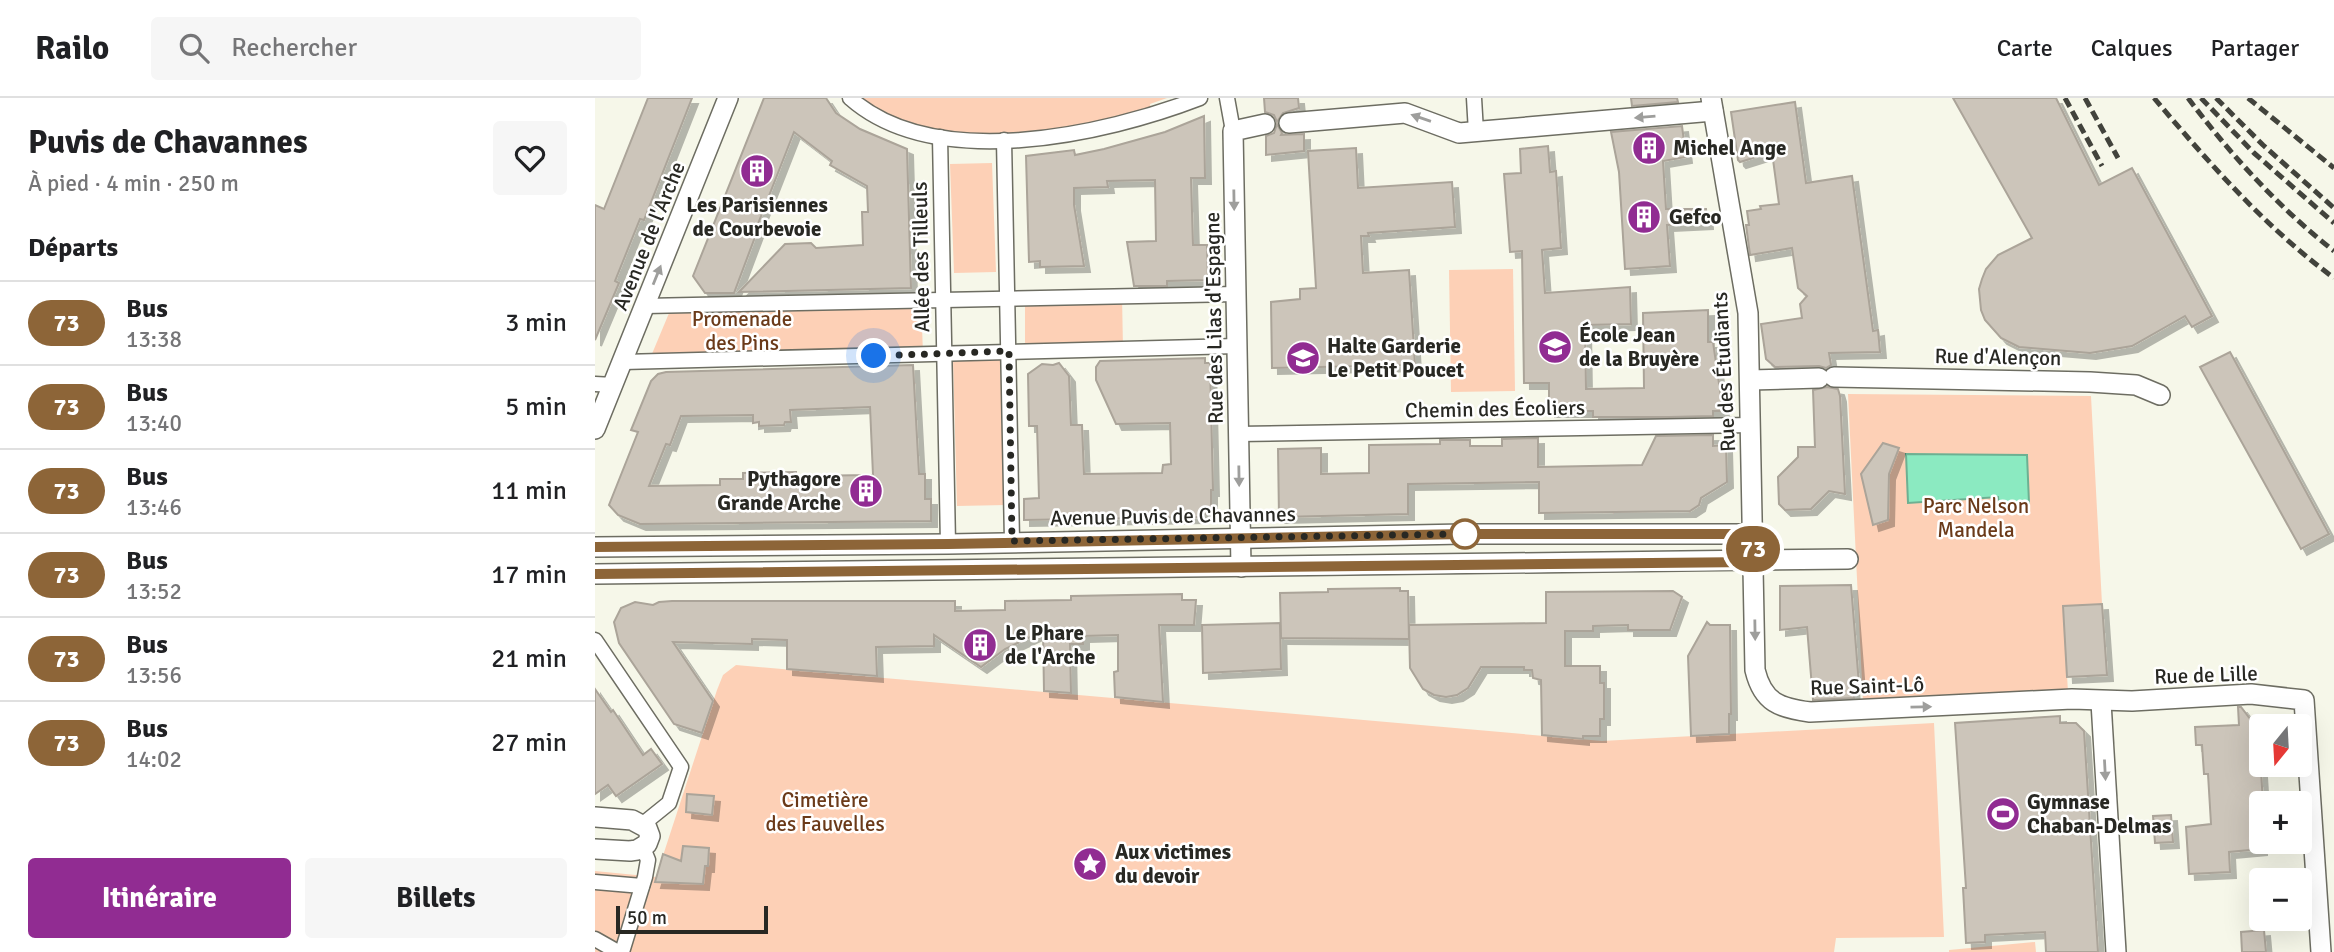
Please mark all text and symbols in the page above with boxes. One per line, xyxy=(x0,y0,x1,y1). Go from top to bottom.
search box xyxy=(151,17,641,80)
text: Railo xyxy=(35,28,109,69)
icon: search xyxy=(175,29,213,67)
text: Rechercher xyxy=(231,32,357,64)
text: Carte xyxy=(1997,33,2053,63)
text: Calques xyxy=(2091,33,2172,63)
text: Partager xyxy=(2210,33,2299,63)
one-way arrow xyxy=(1410,112,1431,123)
one-way arrow xyxy=(1634,112,1656,123)
button: heart xyxy=(493,121,567,195)
text: Puvis de Chavannes xyxy=(28,122,308,163)
building icon: Michel Ange xyxy=(1630,129,1668,167)
place label: Michel Ange xyxy=(1673,135,1786,161)
building icon: Les Parisiennes de Courbevoie xyxy=(738,152,776,190)
street label: Avenue de l'Arche xyxy=(607,158,691,314)
text: À pied · 4 min · 250 m xyxy=(28,169,239,198)
street label: Allée des Tilleuls xyxy=(907,181,935,333)
one-way arrow xyxy=(1229,189,1240,211)
place label: Les Parisiennes de Courbevoie xyxy=(686,192,828,242)
building icon: Gefco xyxy=(1625,198,1663,236)
place label: Gefco xyxy=(1669,204,1721,230)
street label: Rue des Lilas d'Espagne xyxy=(1199,212,1229,424)
text: Départs xyxy=(28,232,118,264)
one-way arrow xyxy=(652,265,663,286)
street label: Rue des Étudiants xyxy=(1707,291,1741,453)
text: Bus xyxy=(126,293,168,325)
park label: Promenade des Pins xyxy=(692,306,792,356)
text: 3 min xyxy=(505,307,567,339)
text: 73 xyxy=(54,308,79,338)
place label: École Jean de la Bruyère xyxy=(1579,321,1699,372)
text: 13:38 xyxy=(126,325,182,354)
school or university icon: École Jean de la Bruyère xyxy=(1536,328,1574,366)
place label: Halte Garderie Le Petit Poucet xyxy=(1327,333,1464,383)
your location xyxy=(856,338,891,373)
school or university icon: Halte Garderie Le Petit Poucet xyxy=(1284,339,1322,377)
street label: Rue d'Alençon xyxy=(1934,343,2062,371)
text: Bus xyxy=(126,377,168,409)
text: 5 min xyxy=(505,391,567,423)
text: 73 xyxy=(54,392,79,422)
street label: Chemin des Écoliers xyxy=(1405,394,1585,424)
text: 13:40 xyxy=(126,409,182,438)
text: Bus xyxy=(126,461,168,493)
one-way arrow xyxy=(1233,465,1245,487)
place label: Pythagore Grande Arche xyxy=(717,466,841,516)
building icon: Pythagore Grande Arche xyxy=(847,472,885,510)
text: 11 min xyxy=(491,475,567,507)
text: 73 xyxy=(54,476,79,506)
text: 13:46 xyxy=(126,493,182,522)
park label: Parc Nelson Mandela xyxy=(1923,493,2029,543)
street label: Avenue Puvis de Chavannes xyxy=(1050,501,1296,531)
unlabelled marker xyxy=(1450,519,1480,549)
line badge: 73 xyxy=(1721,526,1785,572)
text: 73 xyxy=(1740,534,1766,564)
text: Bus xyxy=(126,545,168,577)
text: 17 min xyxy=(491,559,567,591)
text: 73 xyxy=(54,560,79,590)
text: 13:52 xyxy=(126,577,182,606)
one-way arrow xyxy=(1749,619,1761,641)
place label: Le Phare de l'Arche xyxy=(1005,620,1095,670)
building icon: Le Phare de l'Arche xyxy=(961,626,999,664)
text: Bus xyxy=(126,629,168,661)
text: 21 min xyxy=(491,643,567,675)
text: 73 xyxy=(54,644,79,674)
street label: Rue de Lille xyxy=(2154,660,2258,690)
text: 13:56 xyxy=(126,661,182,690)
street label: Rue Saint-Lô xyxy=(1809,671,1925,701)
one-way arrow xyxy=(1910,701,1932,713)
text: Bus xyxy=(126,713,168,745)
north arrow xyxy=(2249,714,2312,777)
map controls xyxy=(2249,714,2312,931)
text: 27 min xyxy=(491,727,567,759)
text: 73 xyxy=(54,728,79,758)
text: 14:02 xyxy=(126,745,182,774)
one-way arrow xyxy=(2100,759,2111,781)
park label: Cimetière des Fauvelles xyxy=(765,787,885,837)
place label: Gymnase Chaban-Delmas xyxy=(2027,789,2171,839)
button: + xyxy=(2249,791,2312,854)
sports icon: Gymnase Chaban-Delmas xyxy=(1984,795,2022,833)
place label: Aux victimes du devoir xyxy=(1115,839,1231,889)
place icon: Aux victimes du devoir xyxy=(1071,845,1109,883)
button: Itinéraire xyxy=(28,858,291,938)
button: Billets xyxy=(305,858,567,938)
button: − xyxy=(2249,868,2312,931)
scale bar xyxy=(616,903,768,935)
text: 50 m xyxy=(627,906,667,930)

